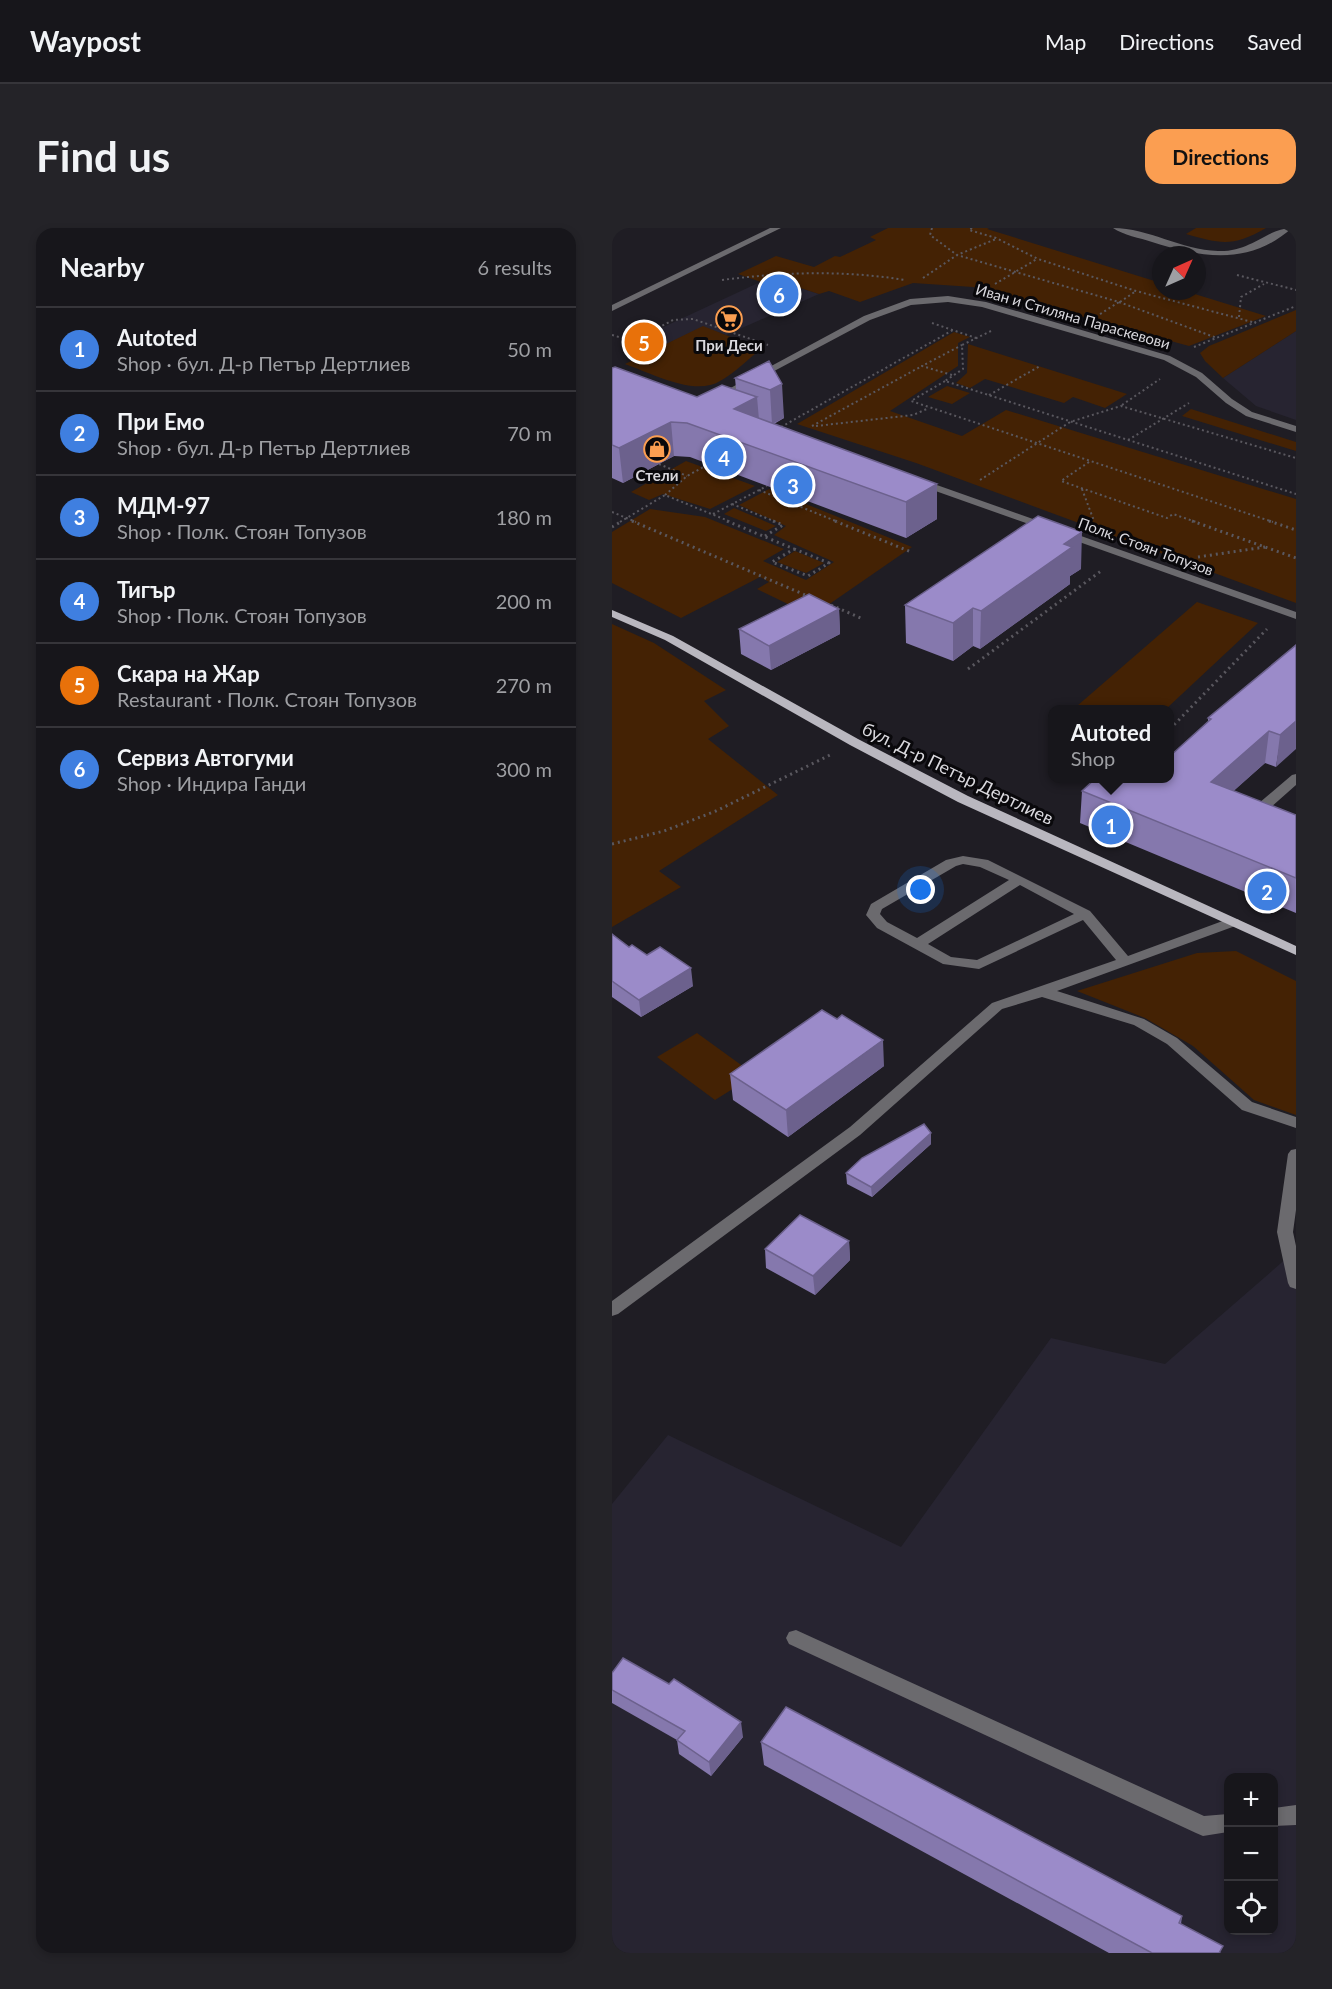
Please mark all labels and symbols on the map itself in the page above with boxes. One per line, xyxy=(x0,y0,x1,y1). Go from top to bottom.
north arrow xyxy=(1152,246,1206,300)
pin: 6 xyxy=(760,272,798,316)
street label: Иван и Стиляна Параскевови xyxy=(974,280,1172,352)
supermarket icon: При Деси xyxy=(714,304,744,334)
pin: 5 xyxy=(624,320,663,364)
place label: При Деси xyxy=(695,336,763,354)
shop icon: Стели xyxy=(642,434,672,464)
pin: 4 xyxy=(704,434,744,480)
pin: 3 xyxy=(774,462,813,508)
place label: Стели xyxy=(636,466,678,484)
street label: Полк. Стоян Топузов xyxy=(1076,513,1216,579)
street label: бул. Д-р Петър Дертлиев xyxy=(859,717,1057,829)
pin: 1 xyxy=(1092,802,1130,848)
pin: 2 xyxy=(1248,868,1286,914)
your location xyxy=(906,875,935,904)

